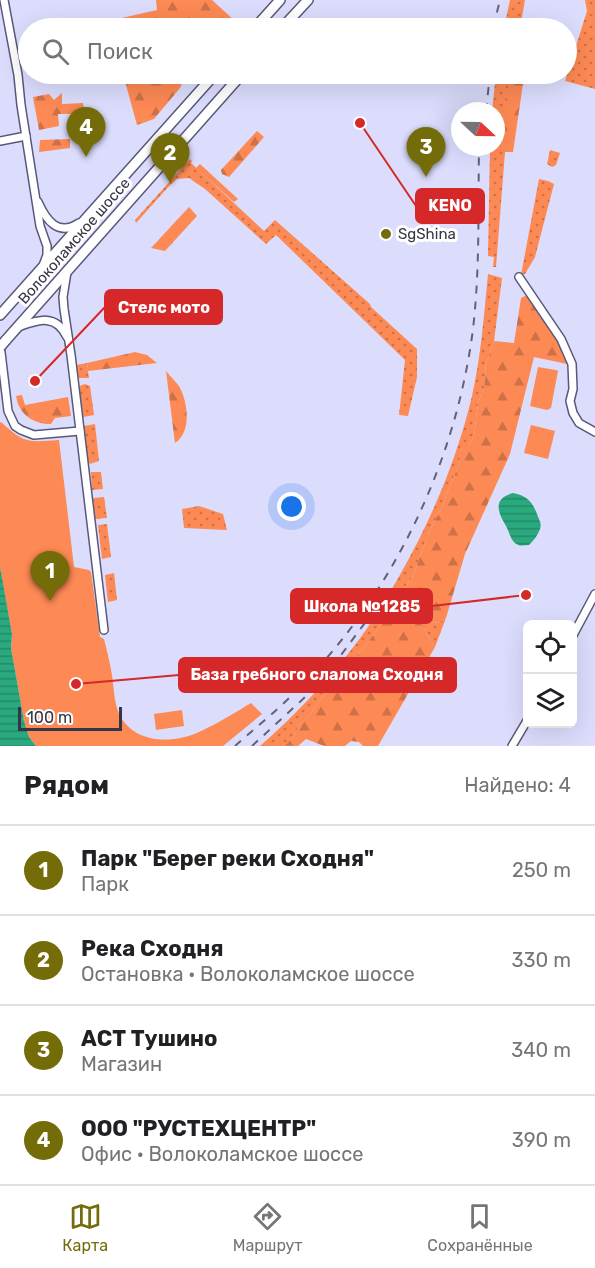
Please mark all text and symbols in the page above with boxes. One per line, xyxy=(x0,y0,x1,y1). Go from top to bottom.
search box xyxy=(18,18,577,84)
icon: search xyxy=(39,35,72,68)
text: Поиск xyxy=(87,38,153,65)
north arrow xyxy=(451,102,505,156)
pin: 4 xyxy=(66,108,106,157)
pin: 3 xyxy=(406,128,446,177)
pin: 2 xyxy=(150,134,190,183)
street label: Волоколамское шоссе xyxy=(14,174,134,308)
callout: KENO xyxy=(416,189,484,223)
text: KENO xyxy=(428,196,472,215)
place label: SgShina xyxy=(398,225,456,243)
marker: SgShina xyxy=(379,227,393,241)
callout: Стелс мото xyxy=(105,290,222,324)
text: Стелс мото xyxy=(118,298,210,317)
your location xyxy=(277,492,306,521)
pin: 1 xyxy=(31,552,70,601)
callout: Школа №1285 xyxy=(291,589,432,623)
text: Школа №1285 xyxy=(304,597,420,616)
map controls xyxy=(523,620,577,728)
button: locate xyxy=(523,620,577,674)
callout: База гребного слалома Сходня xyxy=(179,658,456,692)
text: База гребного слалома Сходня xyxy=(191,665,443,684)
button: layers xyxy=(523,674,577,728)
scale bar xyxy=(18,704,122,732)
text: 100 m xyxy=(27,708,72,727)
text: Рядом xyxy=(24,770,109,801)
text: Найдено: 4 xyxy=(464,773,571,797)
text: Парк "Берег реки Сходня" xyxy=(81,845,374,872)
text: 1 xyxy=(39,858,48,882)
text: 250 m xyxy=(512,858,571,882)
text: Парк xyxy=(81,872,129,896)
text: Река Сходня xyxy=(81,935,224,962)
text: 2 xyxy=(37,948,50,972)
text: 330 m xyxy=(512,948,571,972)
text: Остановка · Волоколамское шоссе xyxy=(81,962,415,986)
text: АСТ Тушино xyxy=(81,1025,217,1052)
text: 3 xyxy=(37,1038,50,1062)
text: 340 m xyxy=(511,1038,571,1062)
text: Магазин xyxy=(81,1052,162,1076)
text: ООО "РУСТЕХЦЕНТР" xyxy=(81,1115,316,1142)
text: 4 xyxy=(37,1128,50,1152)
text: 390 m xyxy=(512,1128,571,1152)
text: Офис · Волоколамское шоссе xyxy=(81,1142,363,1166)
tab: Карта xyxy=(62,1200,108,1255)
tab: Маршрут xyxy=(233,1200,303,1255)
tab: Сохранённые xyxy=(427,1200,533,1255)

